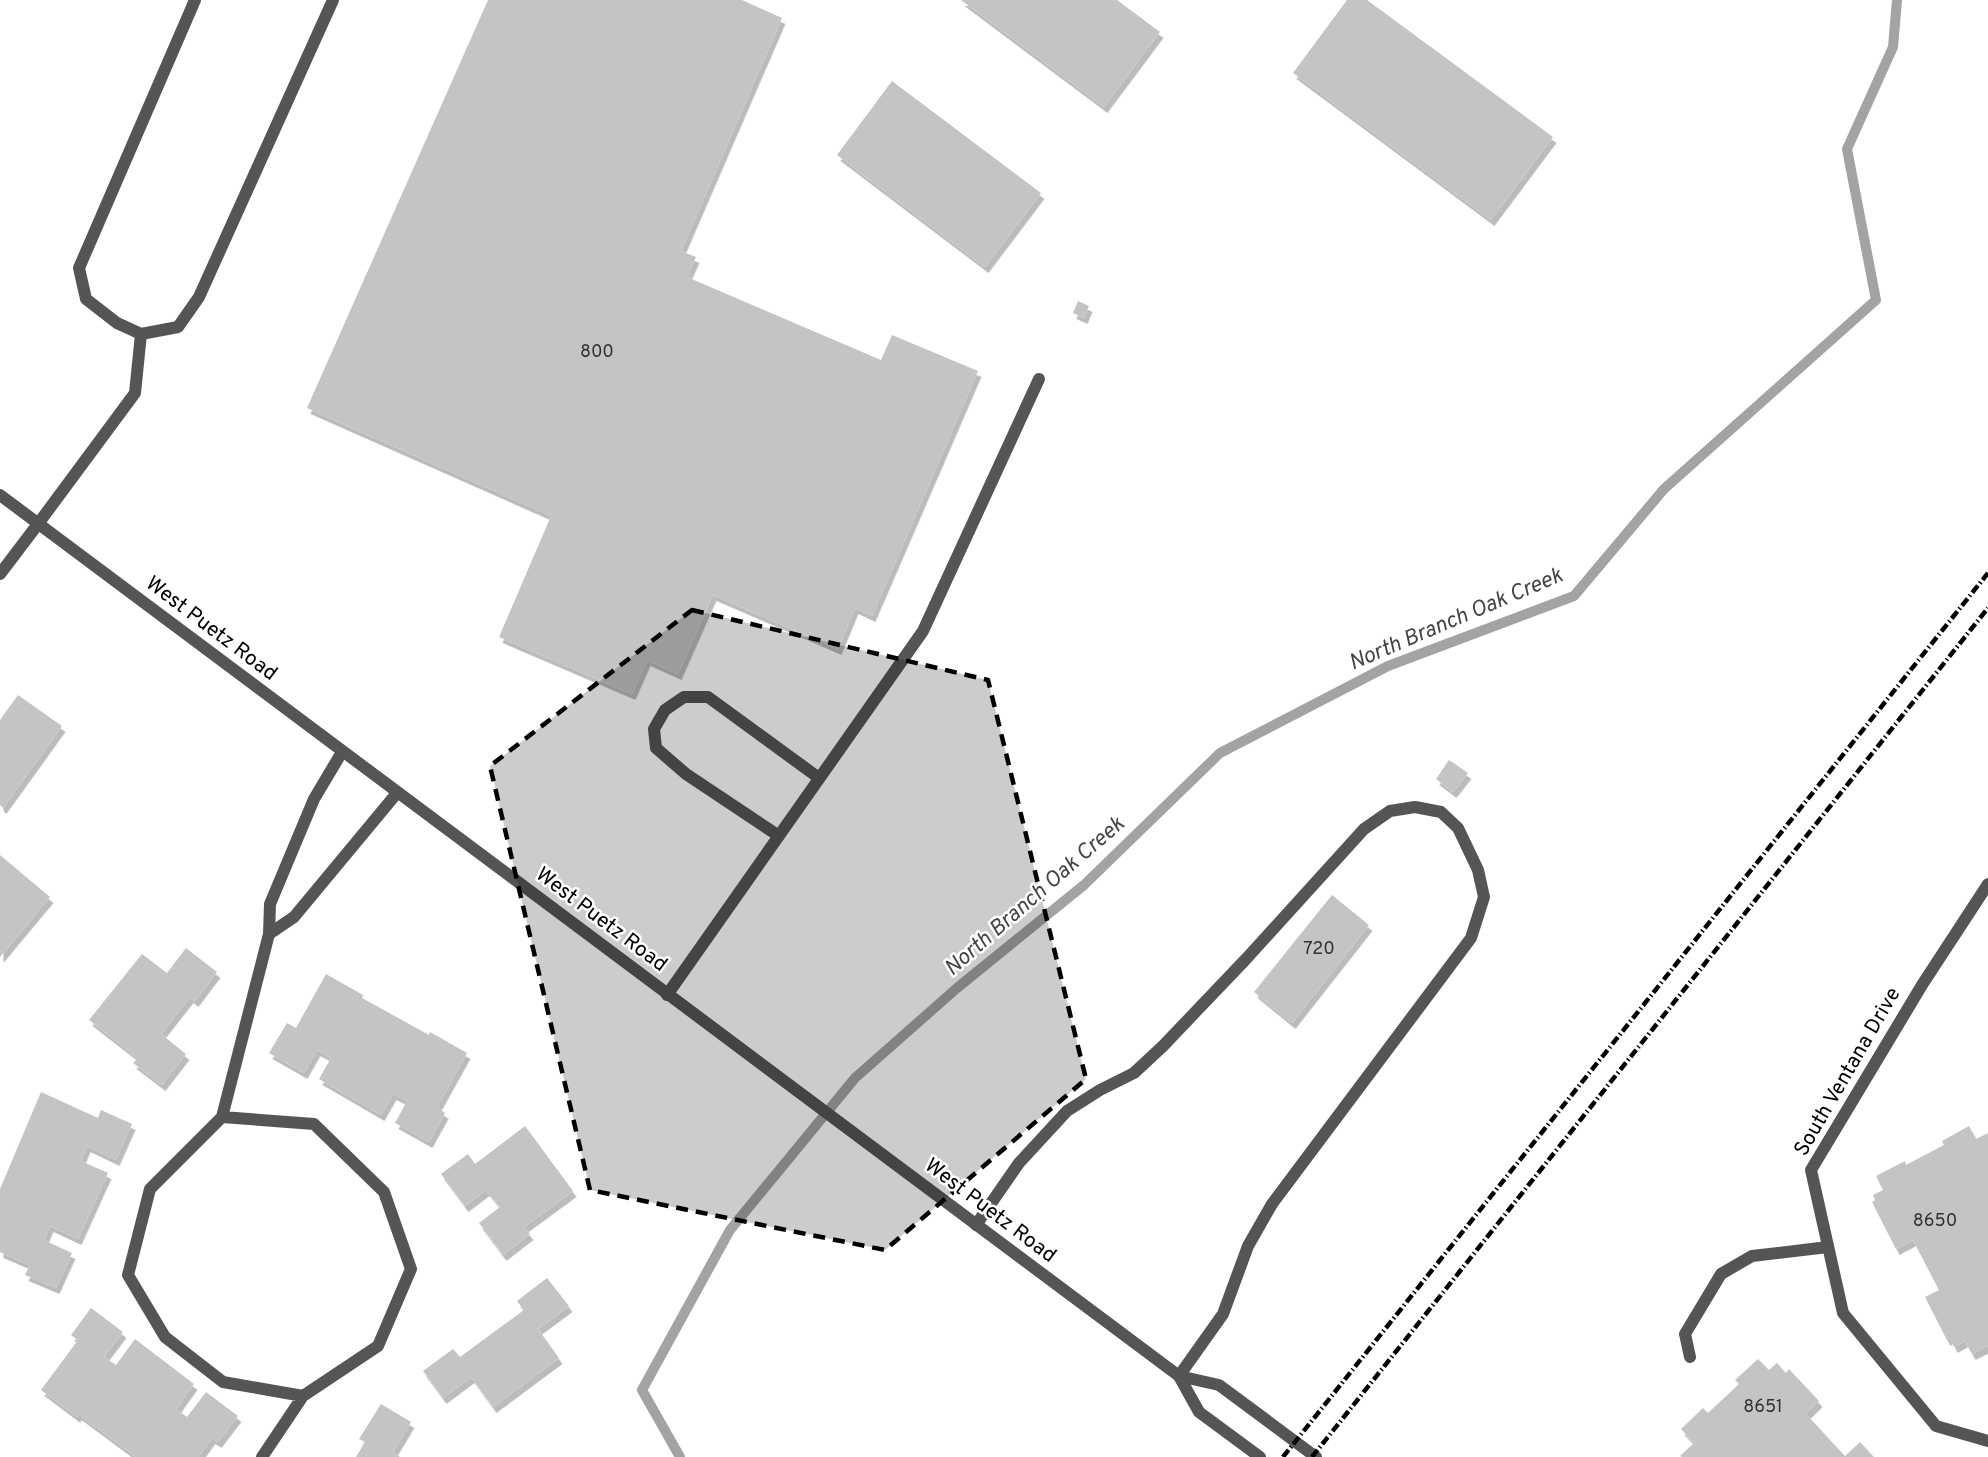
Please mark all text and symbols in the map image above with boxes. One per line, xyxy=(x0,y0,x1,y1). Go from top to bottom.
house number: 800 xyxy=(580,341,614,364)
water label: North Branch Oak Creek xyxy=(1345,562,1568,677)
street label: West Puetz Road xyxy=(140,571,282,687)
water label: North Branch Oak Creek xyxy=(939,811,1131,983)
street label: West Puetz Road xyxy=(530,862,672,978)
house number: 720 xyxy=(1303,938,1335,961)
street label: South Ventana Drive xyxy=(1789,983,1907,1161)
street label: West Puetz Road xyxy=(919,1153,1061,1269)
house number: 8650 xyxy=(1913,1210,1957,1233)
house number: 8651 xyxy=(1743,1396,1783,1419)

